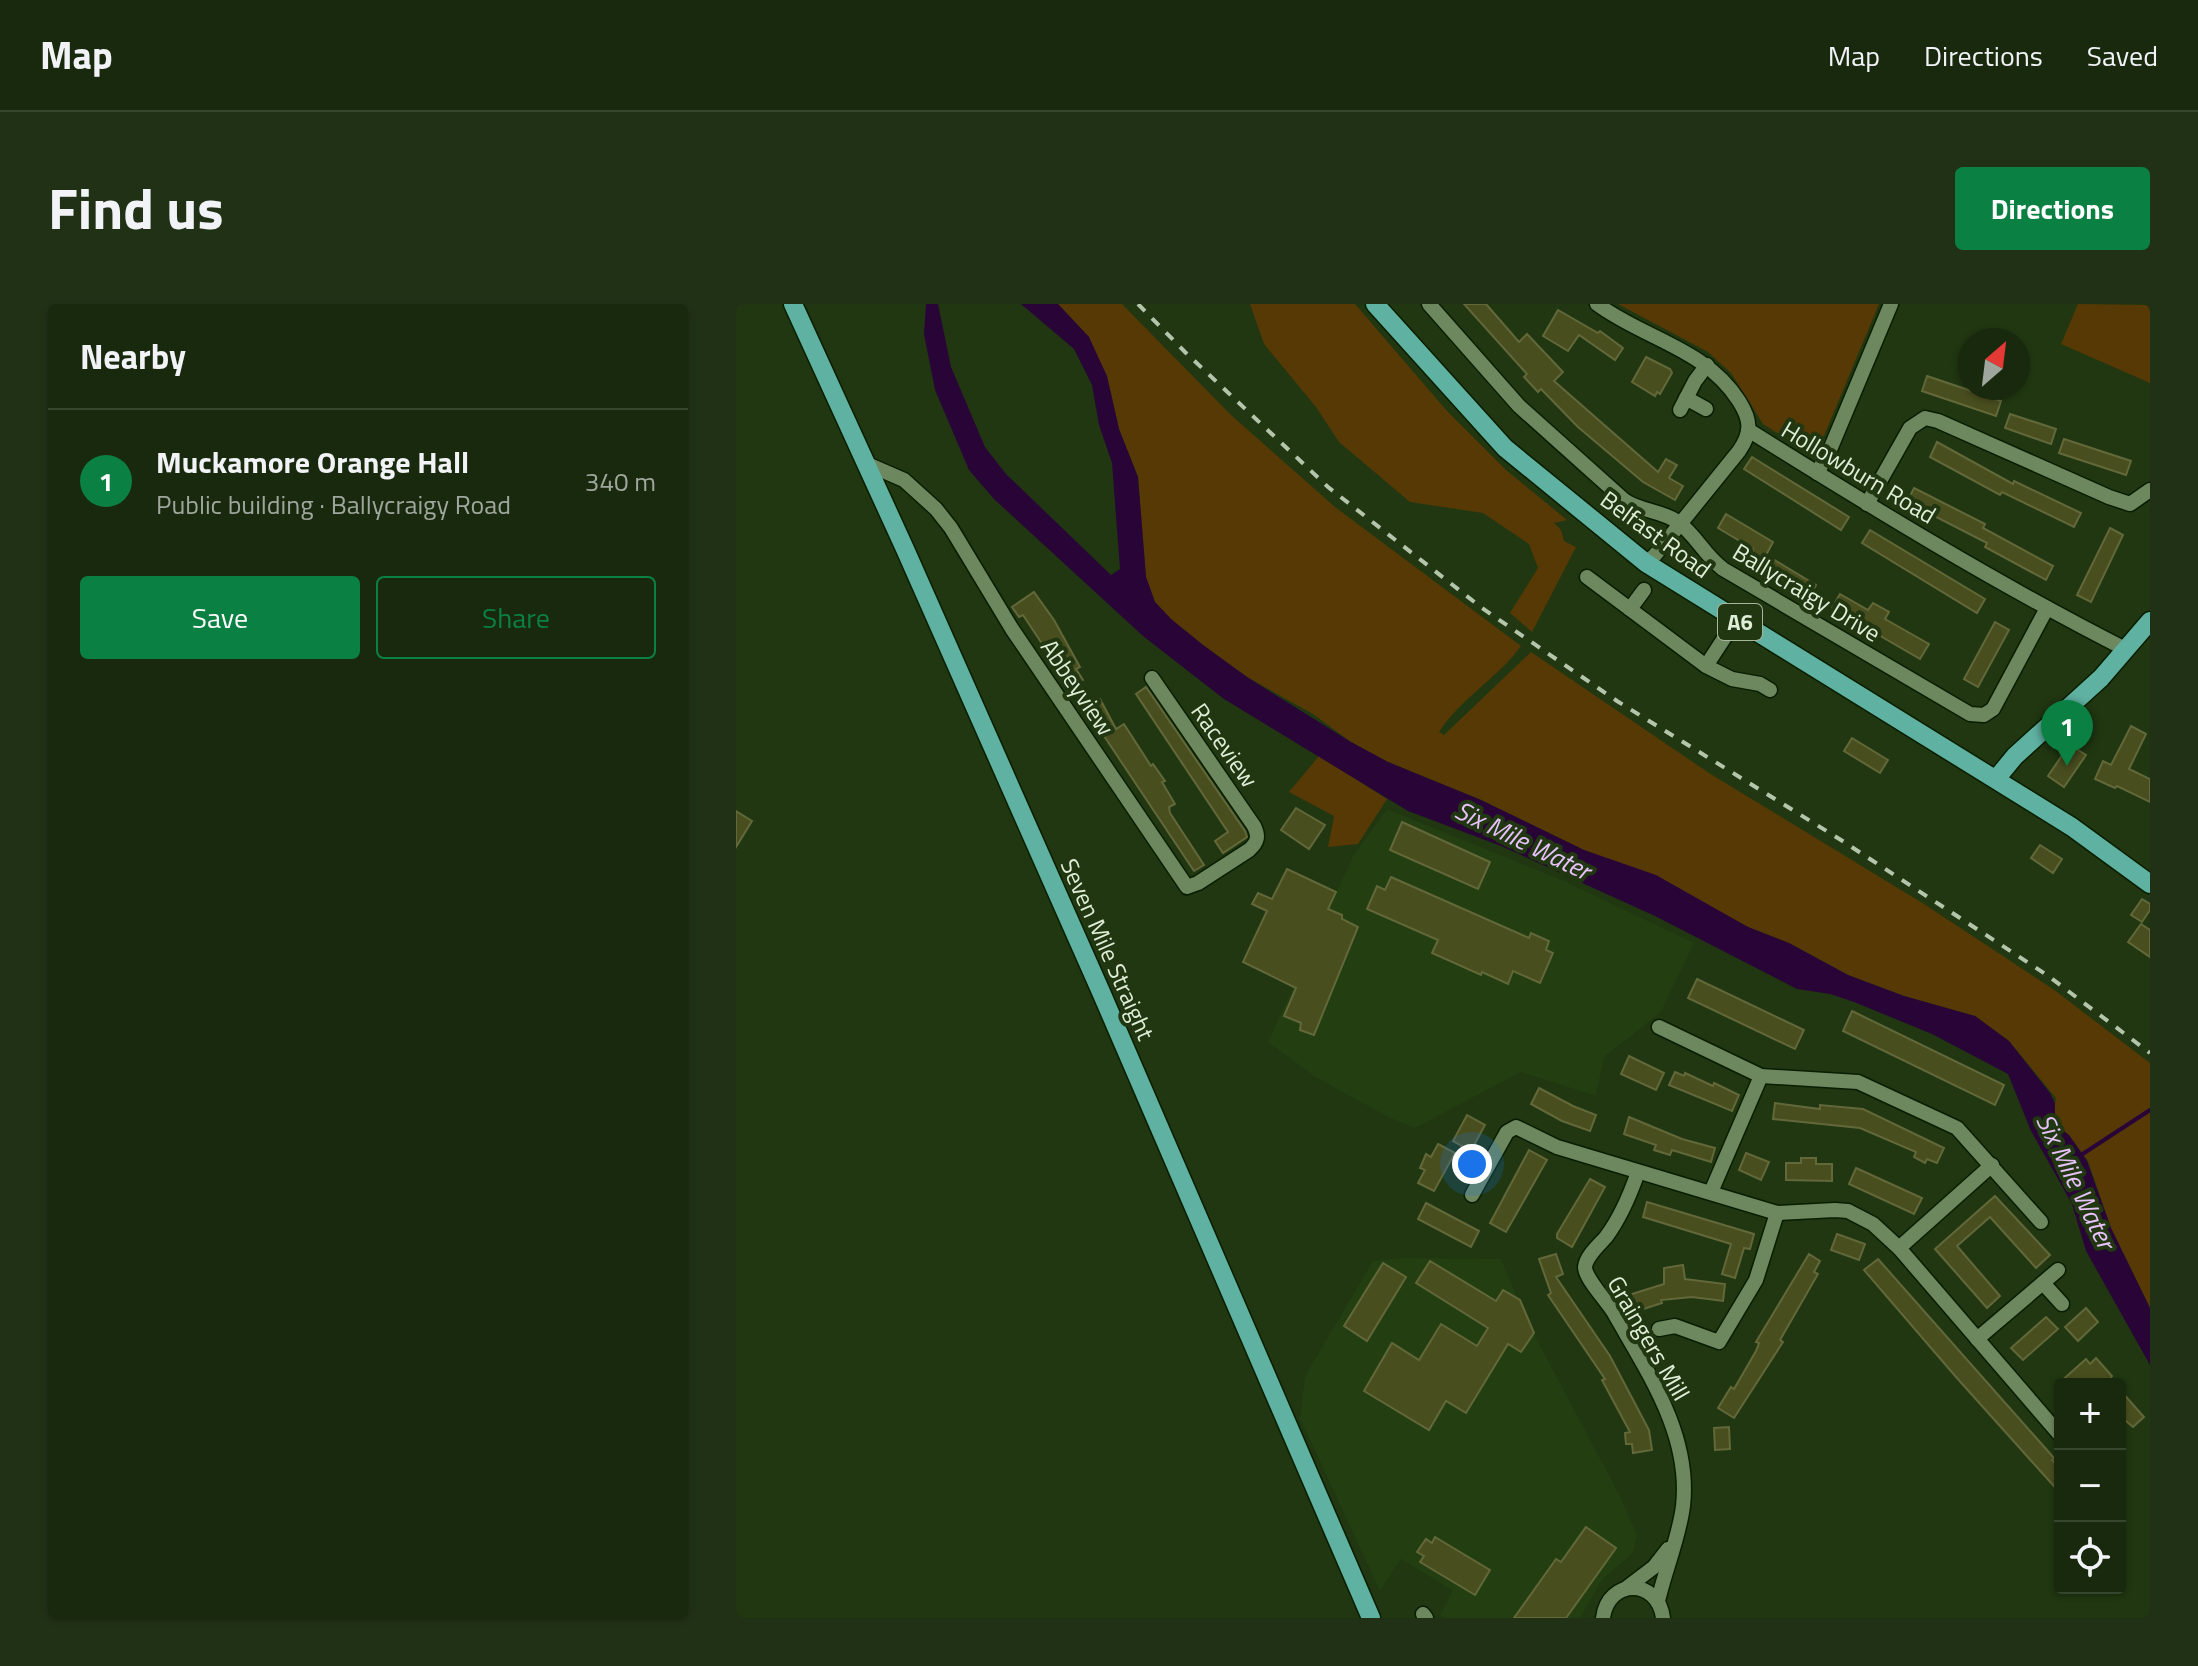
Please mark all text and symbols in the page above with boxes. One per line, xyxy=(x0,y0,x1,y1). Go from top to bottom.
text: Map xyxy=(40,26,113,84)
text: Map xyxy=(1828,34,1880,77)
text: Directions xyxy=(1924,34,2043,77)
text: Saved xyxy=(2087,34,2158,77)
text: Find us xyxy=(48,166,224,251)
button: Directions xyxy=(1955,167,2150,250)
north arrow xyxy=(1958,328,2030,400)
text: Nearby xyxy=(80,330,186,382)
street label: Hollowburn Road xyxy=(1775,412,1943,532)
text: Muckamore Orange Hall xyxy=(156,439,469,485)
text: 1 xyxy=(99,462,113,501)
text: 340 m xyxy=(585,462,656,501)
street label: Belfast Road xyxy=(1593,481,1719,587)
text: Public building · Ballycraigy Road xyxy=(156,485,511,524)
street label: Ballycraigy Drive xyxy=(1726,534,1888,650)
button: Save xyxy=(80,576,360,659)
button: Share xyxy=(376,576,656,659)
road number: A6 xyxy=(1718,604,1762,640)
street label: Abbeyview xyxy=(1032,631,1124,743)
street label: Raceview xyxy=(1183,695,1267,795)
pin: 1 xyxy=(2041,700,2093,766)
water label: Six Mile Water xyxy=(1449,790,1600,891)
street label: Seven Mile Straight xyxy=(1052,852,1164,1046)
water label: Six Mile Water xyxy=(2026,1107,2127,1258)
your location xyxy=(1452,1144,1492,1184)
street label: Graingers Mill xyxy=(1599,1269,1699,1407)
map controls xyxy=(2054,1378,2126,1594)
button: + xyxy=(2054,1378,2126,1450)
button: − xyxy=(2054,1450,2126,1522)
button: locate xyxy=(2054,1522,2126,1594)

